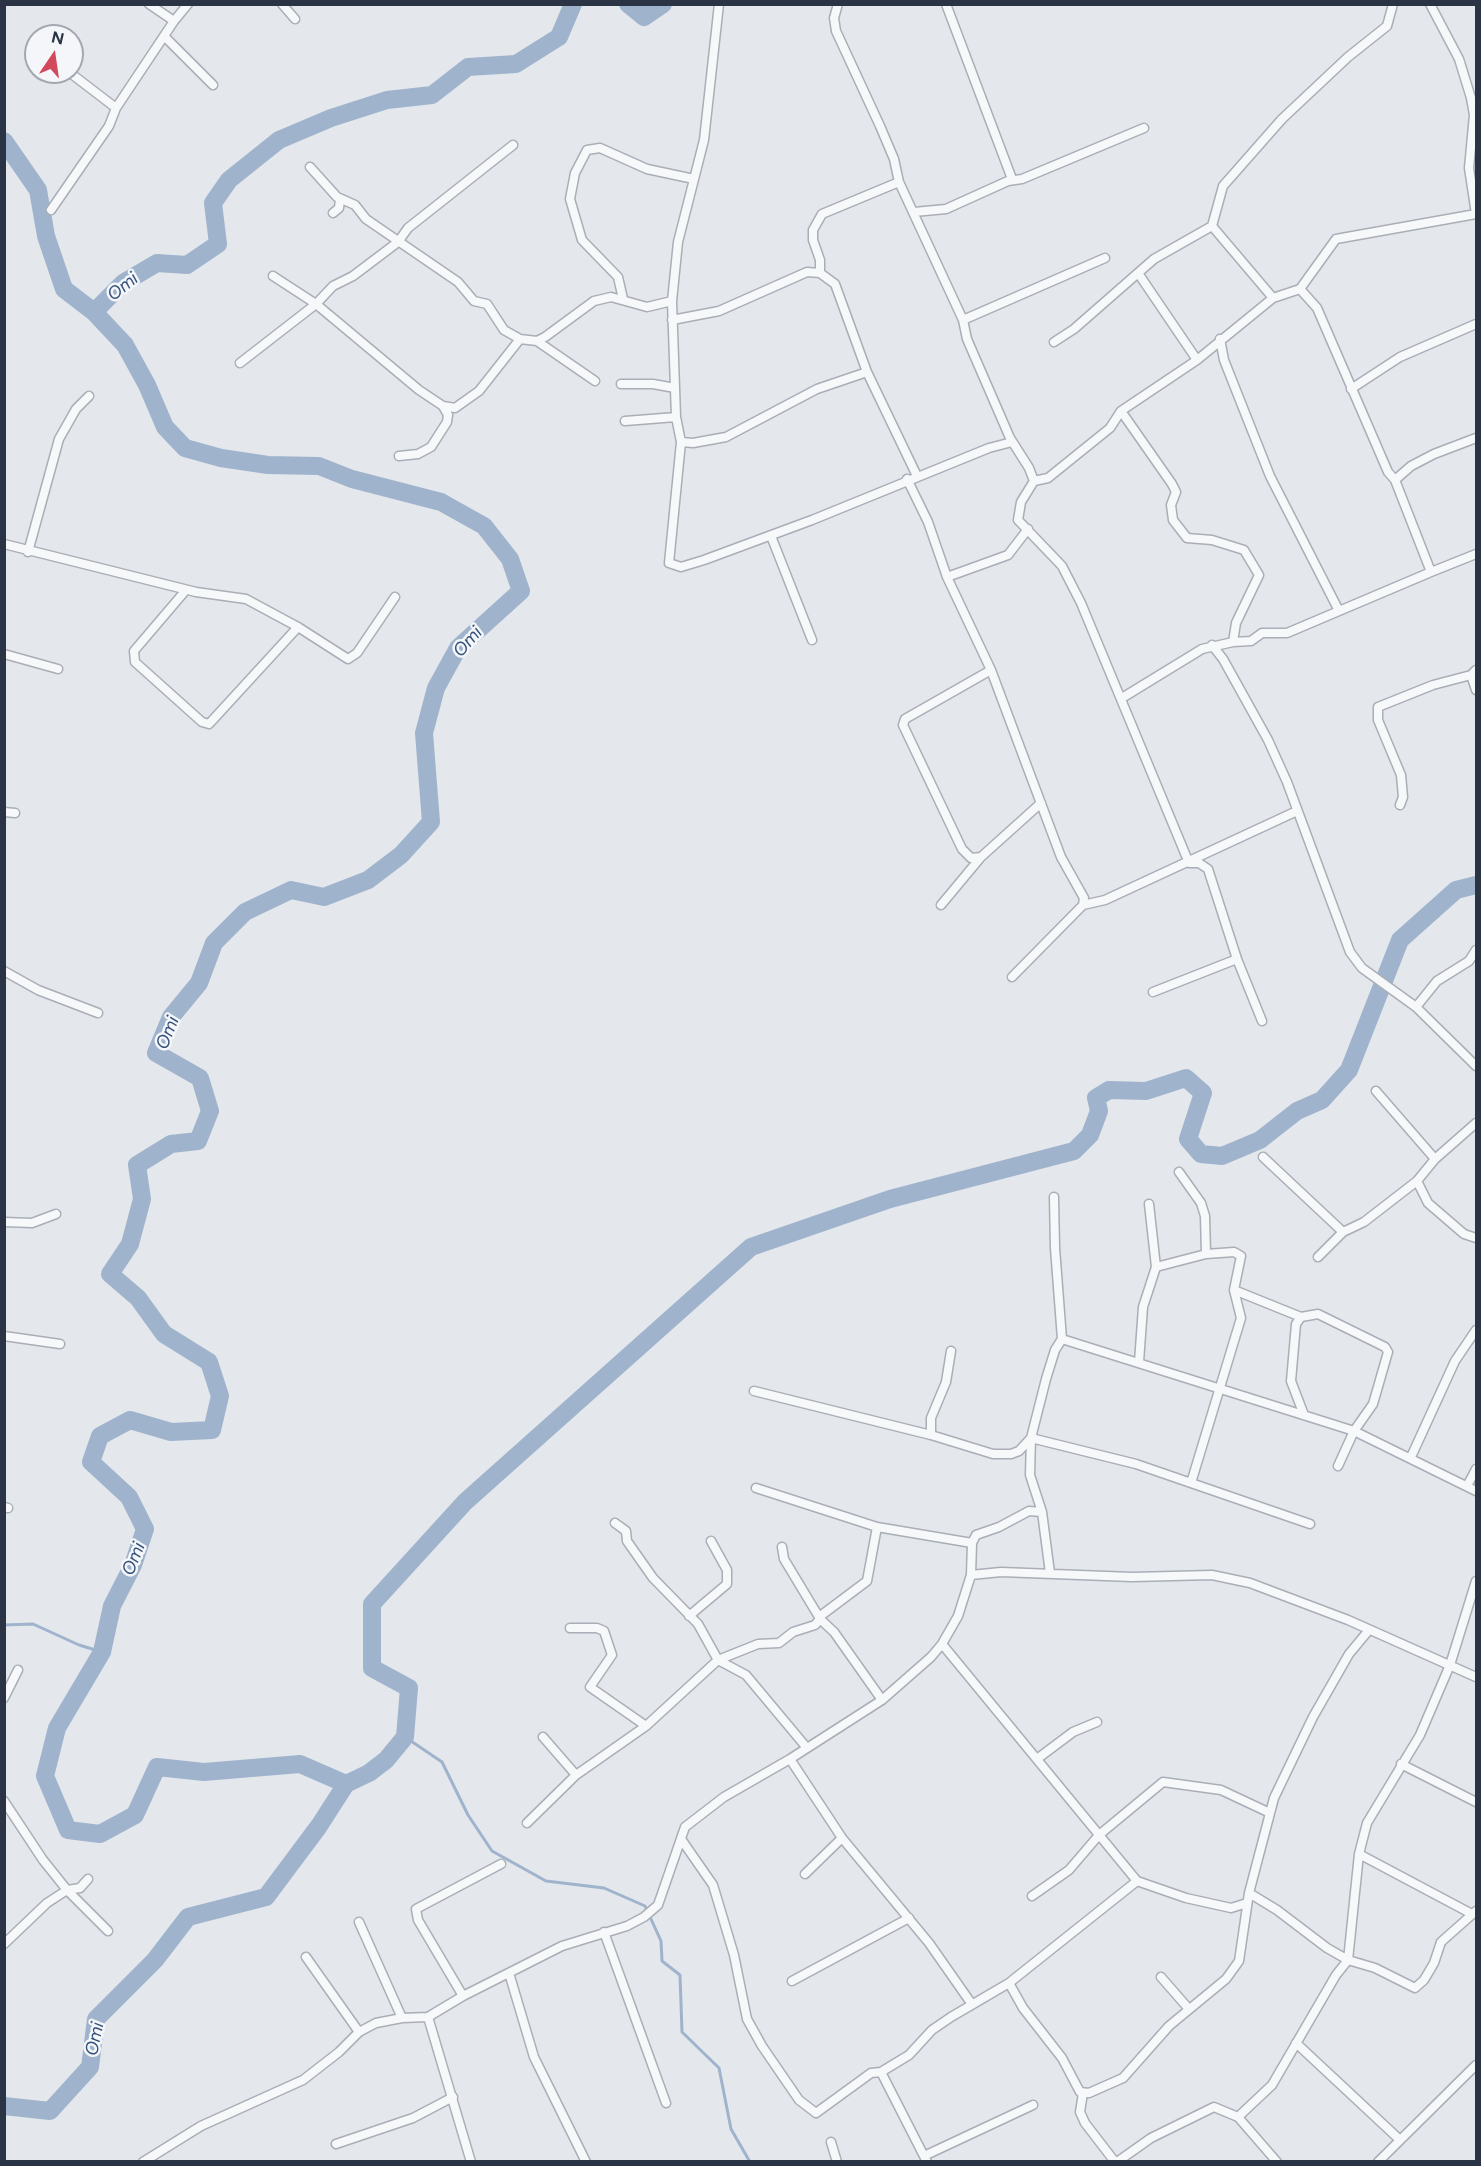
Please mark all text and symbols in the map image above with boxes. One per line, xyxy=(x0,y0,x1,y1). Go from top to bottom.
north arrow xyxy=(24,24,84,84)
text: N xyxy=(50,27,66,49)
water label: Omi xyxy=(103,268,143,306)
water label: Omi xyxy=(449,622,487,662)
water label: Omi xyxy=(152,1013,184,1053)
water label: Omi xyxy=(118,1539,150,1579)
water label: Omi xyxy=(81,2020,109,2058)

